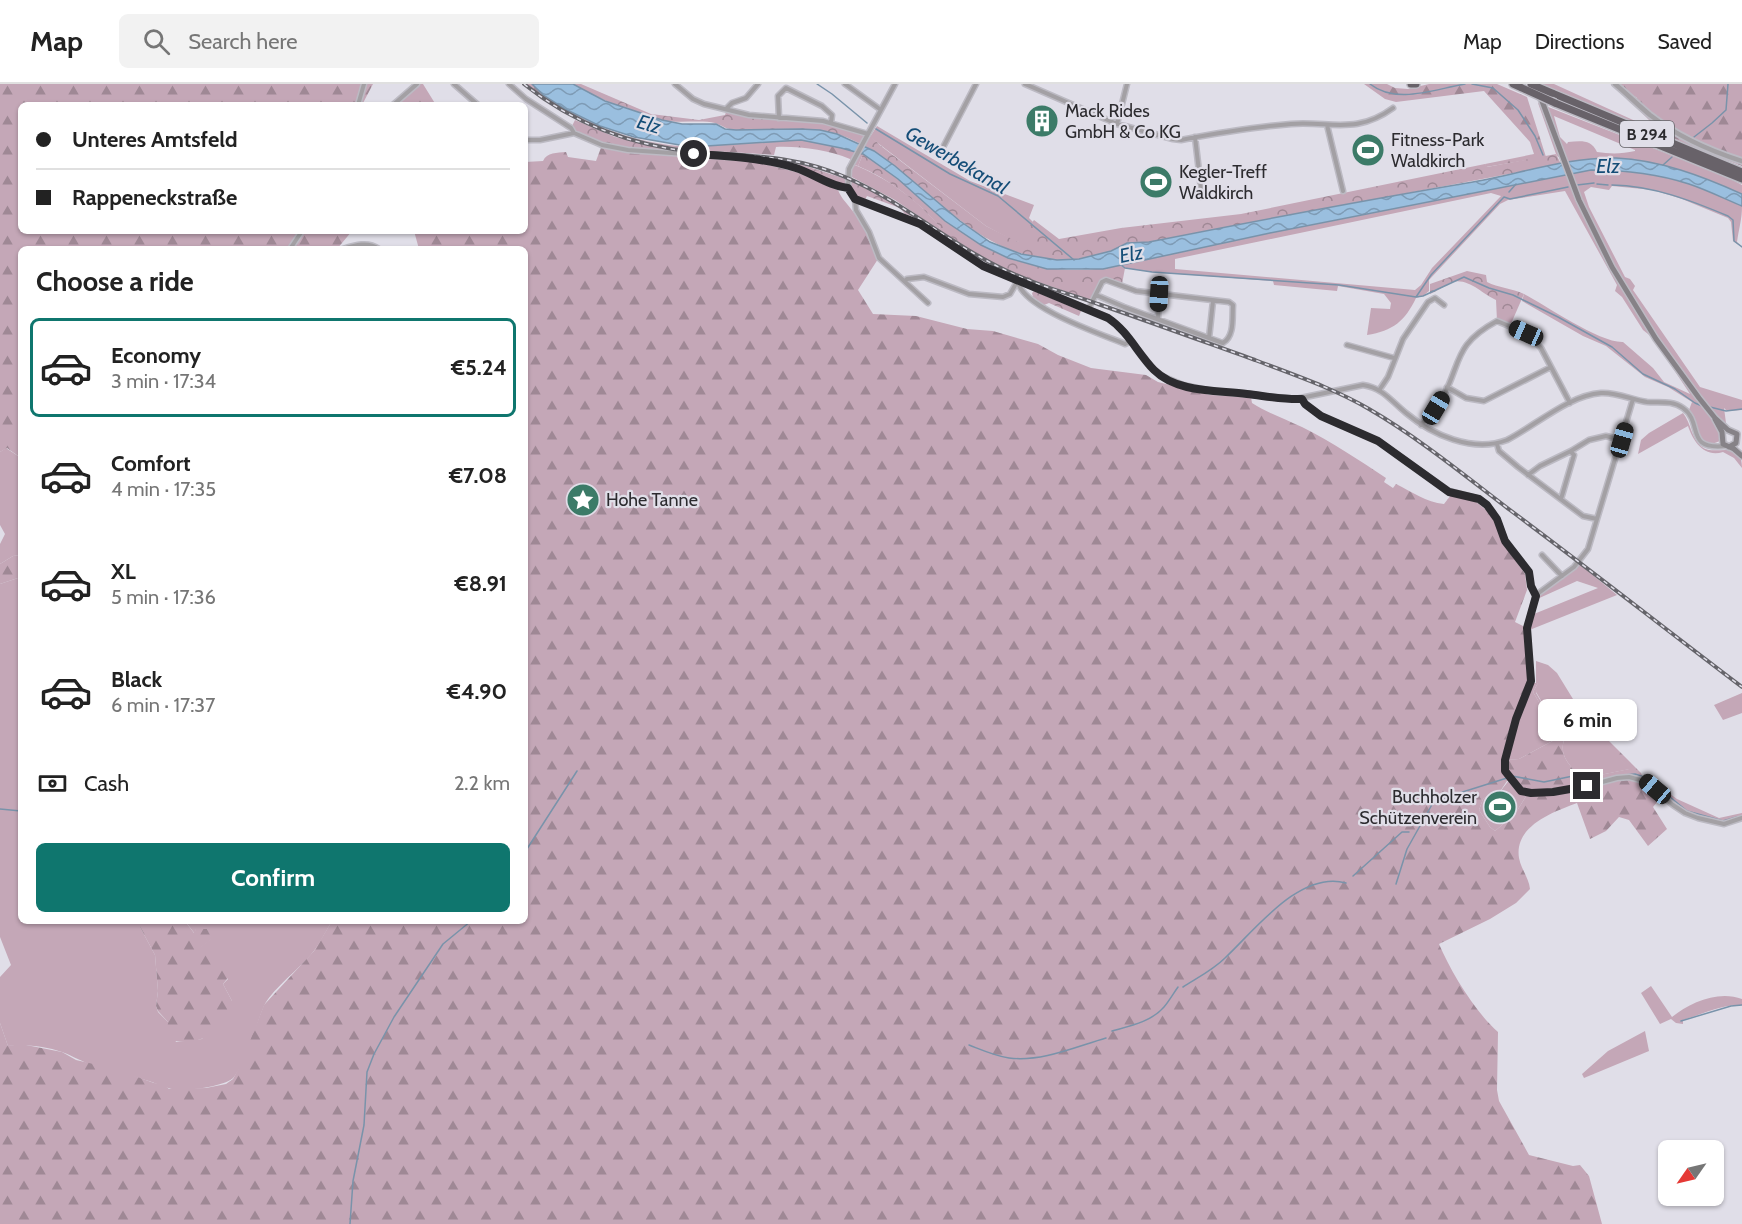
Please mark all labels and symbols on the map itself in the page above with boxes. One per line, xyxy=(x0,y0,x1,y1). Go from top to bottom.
place label: Mack Rides GmbH & Co KG xyxy=(1065,100,1181,143)
building icon: Mack Rides GmbH & Co KG xyxy=(1024,103,1060,139)
water label: Elz xyxy=(634,109,664,139)
water label: Gewerbekanal xyxy=(901,121,1013,199)
road number: B 294 xyxy=(1620,121,1674,147)
place label: Fitness-Park Waldkirch xyxy=(1391,129,1485,172)
sports icon: Fitness-Park Waldkirch xyxy=(1350,132,1386,168)
route start xyxy=(680,140,707,167)
water label: Elz xyxy=(1596,154,1620,178)
place label: Kegler-Treff Waldkirch xyxy=(1179,161,1267,204)
sports icon: Kegler-Treff Waldkirch xyxy=(1138,164,1174,200)
water label: Elz xyxy=(1117,240,1145,268)
car xyxy=(1149,276,1169,312)
car xyxy=(1506,317,1546,349)
car xyxy=(1419,388,1453,428)
car xyxy=(1608,420,1636,460)
place icon: Hohe Tanne xyxy=(565,482,601,518)
place label: Hohe Tanne xyxy=(606,489,698,511)
callout: 6 min xyxy=(1538,699,1636,741)
car xyxy=(1635,771,1675,807)
route end xyxy=(1573,772,1600,799)
place label: Buchholzer Schützenverein xyxy=(1359,786,1477,829)
sports icon: Buchholzer Schützenverein xyxy=(1482,789,1518,825)
north arrow xyxy=(1658,1140,1724,1206)

